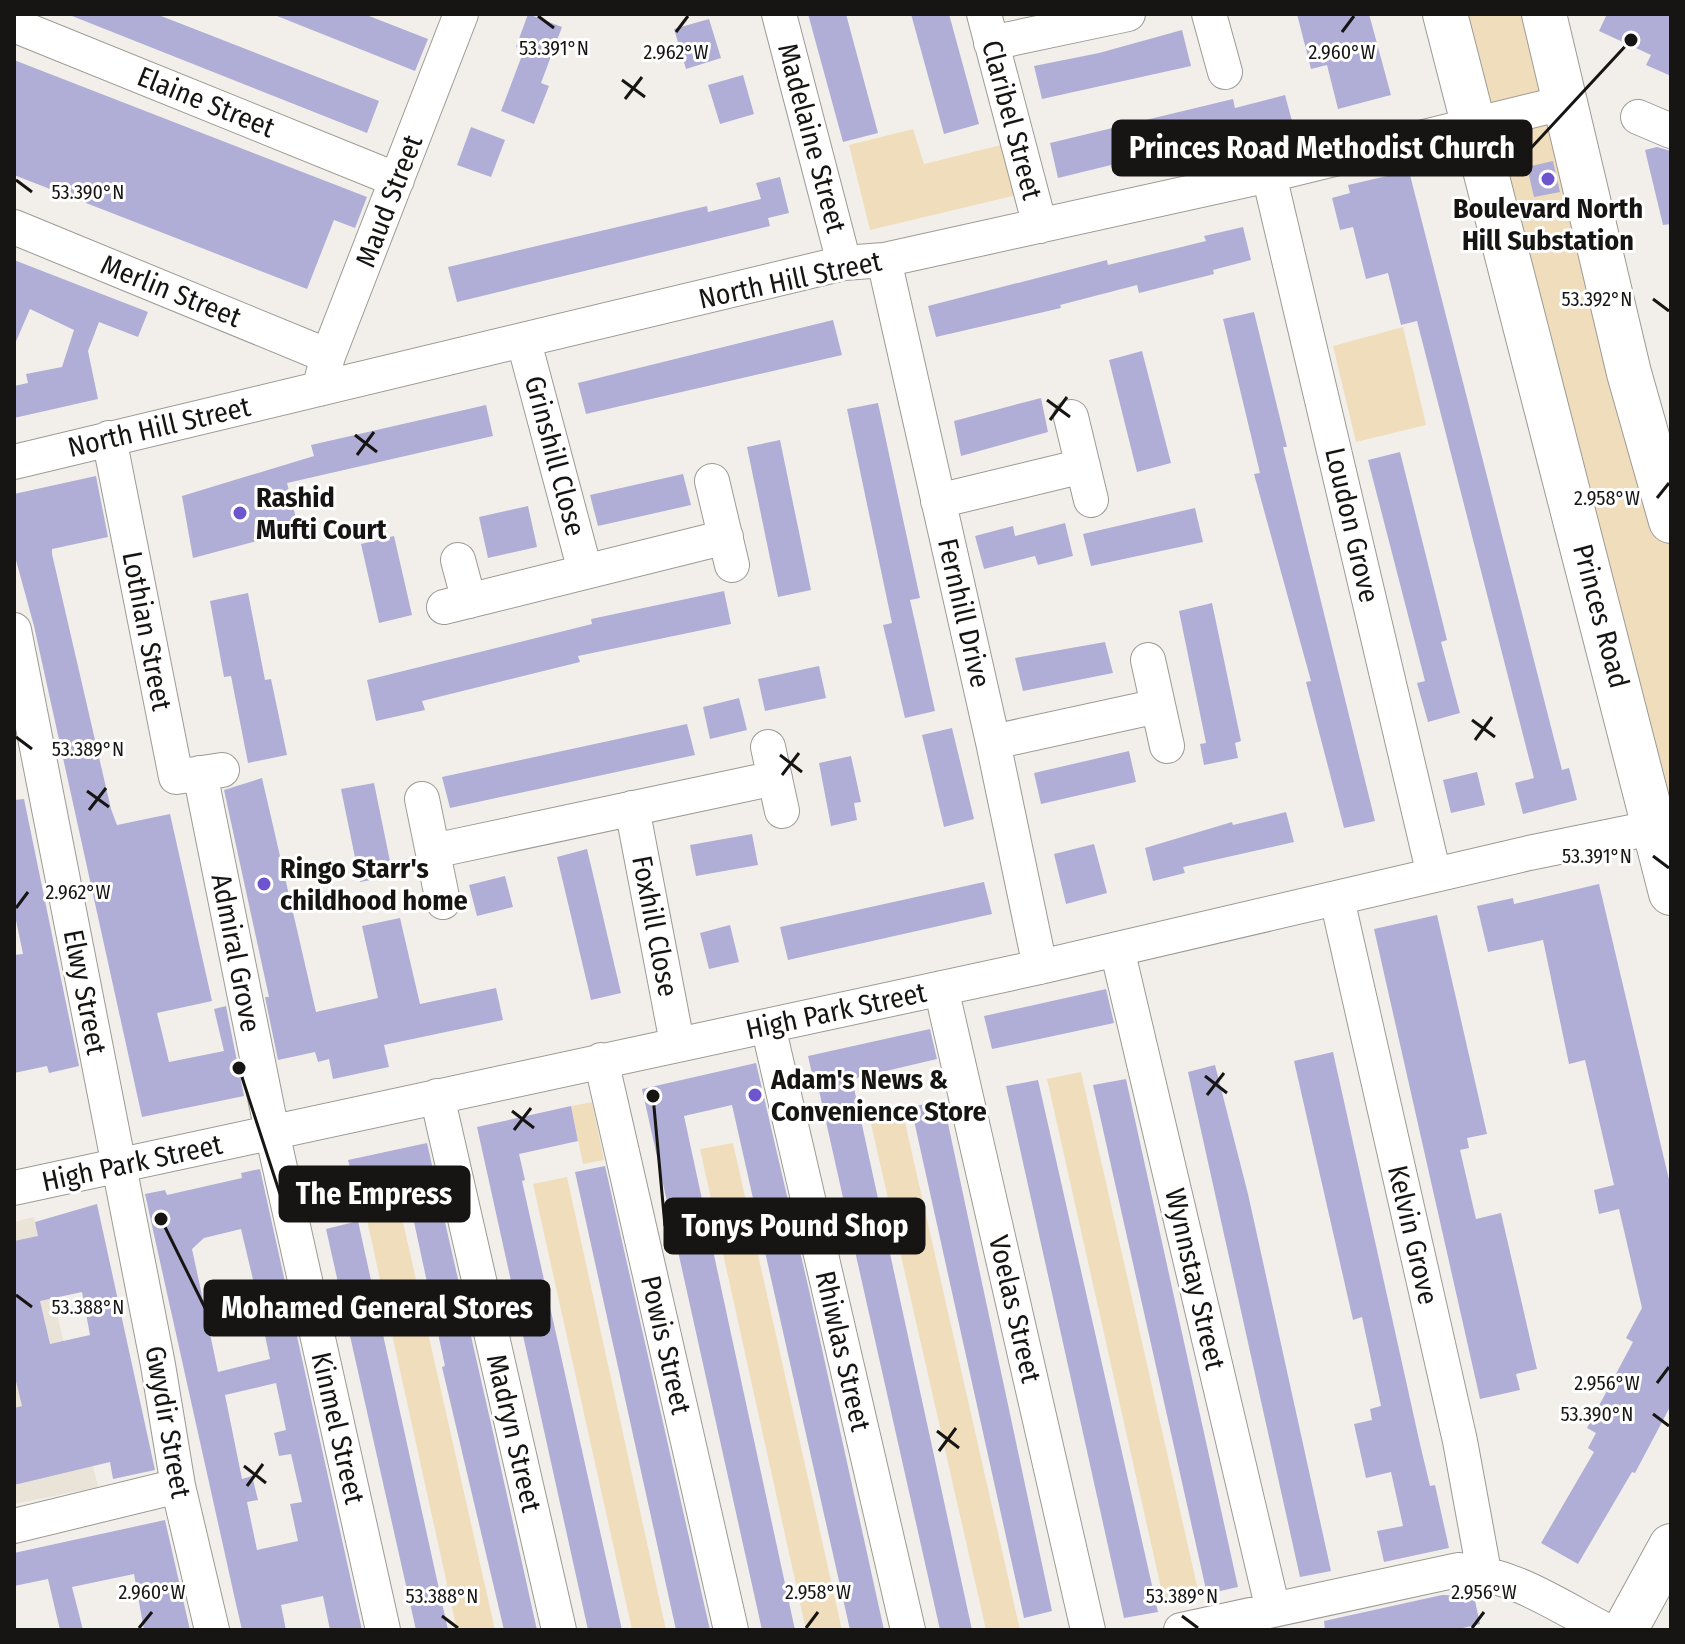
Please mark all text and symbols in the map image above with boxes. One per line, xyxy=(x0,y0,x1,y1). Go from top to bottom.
text: 53.391°N xyxy=(519,36,589,60)
street label: Claribel Street xyxy=(975,37,1049,204)
text: 2.962°W xyxy=(643,40,709,64)
street label: Madelaine Street xyxy=(771,40,853,237)
text: 2.960°W xyxy=(1309,40,1376,64)
street label: Elaine Street xyxy=(133,60,280,145)
callout: Princes Road Methodist Church xyxy=(1113,121,1531,175)
street label: Maud Street xyxy=(349,130,430,272)
text: Princes Road Methodist Church xyxy=(1129,130,1515,166)
marker: Boulevard North Hill Substation xyxy=(1539,170,1557,188)
text: 53.390°N xyxy=(52,180,124,204)
place label: Boulevard North Hill Substation xyxy=(1453,192,1643,257)
street label: North Hill Street xyxy=(695,244,885,315)
street label: Merlin Street xyxy=(96,248,247,334)
text: 53.392°N xyxy=(1562,287,1633,311)
street label: Grinshill Close xyxy=(518,372,592,540)
street label: North Hill Street xyxy=(65,390,254,464)
street label: Loudon Grove xyxy=(1318,444,1386,606)
place label: Rashid Mufti Court xyxy=(256,481,388,546)
text: 2.958°W xyxy=(1574,486,1640,510)
marker: Rashid Mufti Court xyxy=(231,504,249,522)
street label: Fernhill Drive xyxy=(931,535,997,691)
street label: Princes Road xyxy=(1566,540,1636,692)
street label: Lothian Street xyxy=(115,549,179,714)
text: 53.389°N xyxy=(52,737,124,761)
text: 53.391°N xyxy=(1562,844,1632,868)
place label: Ringo Starr's childhood home xyxy=(280,852,468,917)
street label: Foxhill Close xyxy=(625,853,685,999)
street label: Admiral Grove xyxy=(204,871,268,1035)
marker: Ringo Starr's childhood home xyxy=(255,875,273,893)
text: 2.962°W xyxy=(45,880,111,904)
street label: Elwy Street xyxy=(57,927,113,1058)
street label: High Park Street xyxy=(743,976,930,1046)
place label: Adam's News & Convenience Store xyxy=(770,1063,987,1128)
marker: Adam's News & Convenience Store xyxy=(746,1086,764,1104)
street label: High Park Street xyxy=(39,1128,226,1198)
street label: Kelvin Grove xyxy=(1381,1162,1445,1308)
callout: The Empress xyxy=(280,1167,469,1221)
text: The Empress xyxy=(296,1176,452,1212)
street label: Wynnstay Street xyxy=(1158,1185,1232,1374)
callout: Tonys Pound Shop xyxy=(665,1199,924,1253)
text: Tonys Pound Shop xyxy=(682,1208,908,1244)
street label: Voelas Street xyxy=(982,1232,1048,1387)
street label: Rhiwlas Street xyxy=(809,1268,878,1435)
street label: Powis Street xyxy=(634,1272,698,1418)
callout: Mohamed General Stores xyxy=(205,1281,549,1335)
text: Mohamed General Stores xyxy=(221,1290,533,1326)
text: 53.388°N xyxy=(51,1295,125,1319)
street label: Gwydir Street xyxy=(138,1343,198,1502)
street label: Kinmel Street xyxy=(305,1349,372,1508)
street label: Madryn Street xyxy=(480,1351,548,1516)
text: 2.956°W xyxy=(1574,1371,1640,1395)
text: 53.390°N xyxy=(1561,1402,1633,1426)
text: 2.960°W xyxy=(119,1580,186,1604)
text: 2.958°W xyxy=(785,1580,851,1604)
text: 2.956°W xyxy=(1451,1580,1517,1604)
text: 53.388°N xyxy=(405,1584,479,1608)
text: 53.389°N xyxy=(1146,1584,1218,1608)

